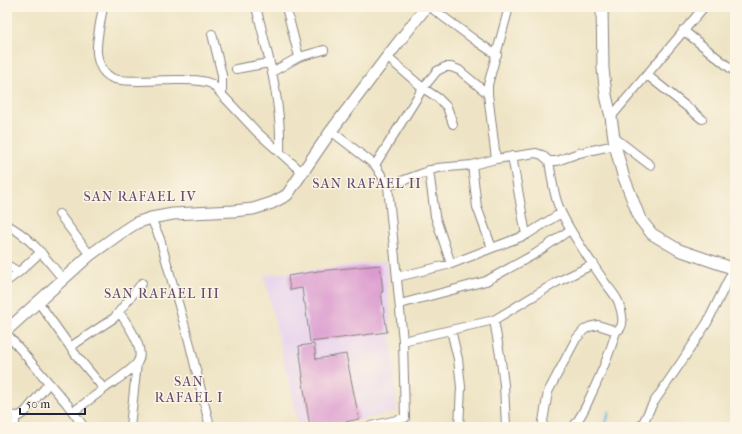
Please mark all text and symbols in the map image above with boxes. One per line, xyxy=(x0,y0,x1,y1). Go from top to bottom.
district label: SAN RAFAEL II xyxy=(312,175,422,192)
district label: SAN RAFAEL IV xyxy=(83,188,197,205)
district label: SAN RAFAEL III xyxy=(104,285,220,302)
district label: SAN RAFAEL I xyxy=(154,373,224,406)
scale bar xyxy=(20,390,85,416)
text: 50 m xyxy=(26,397,50,411)

